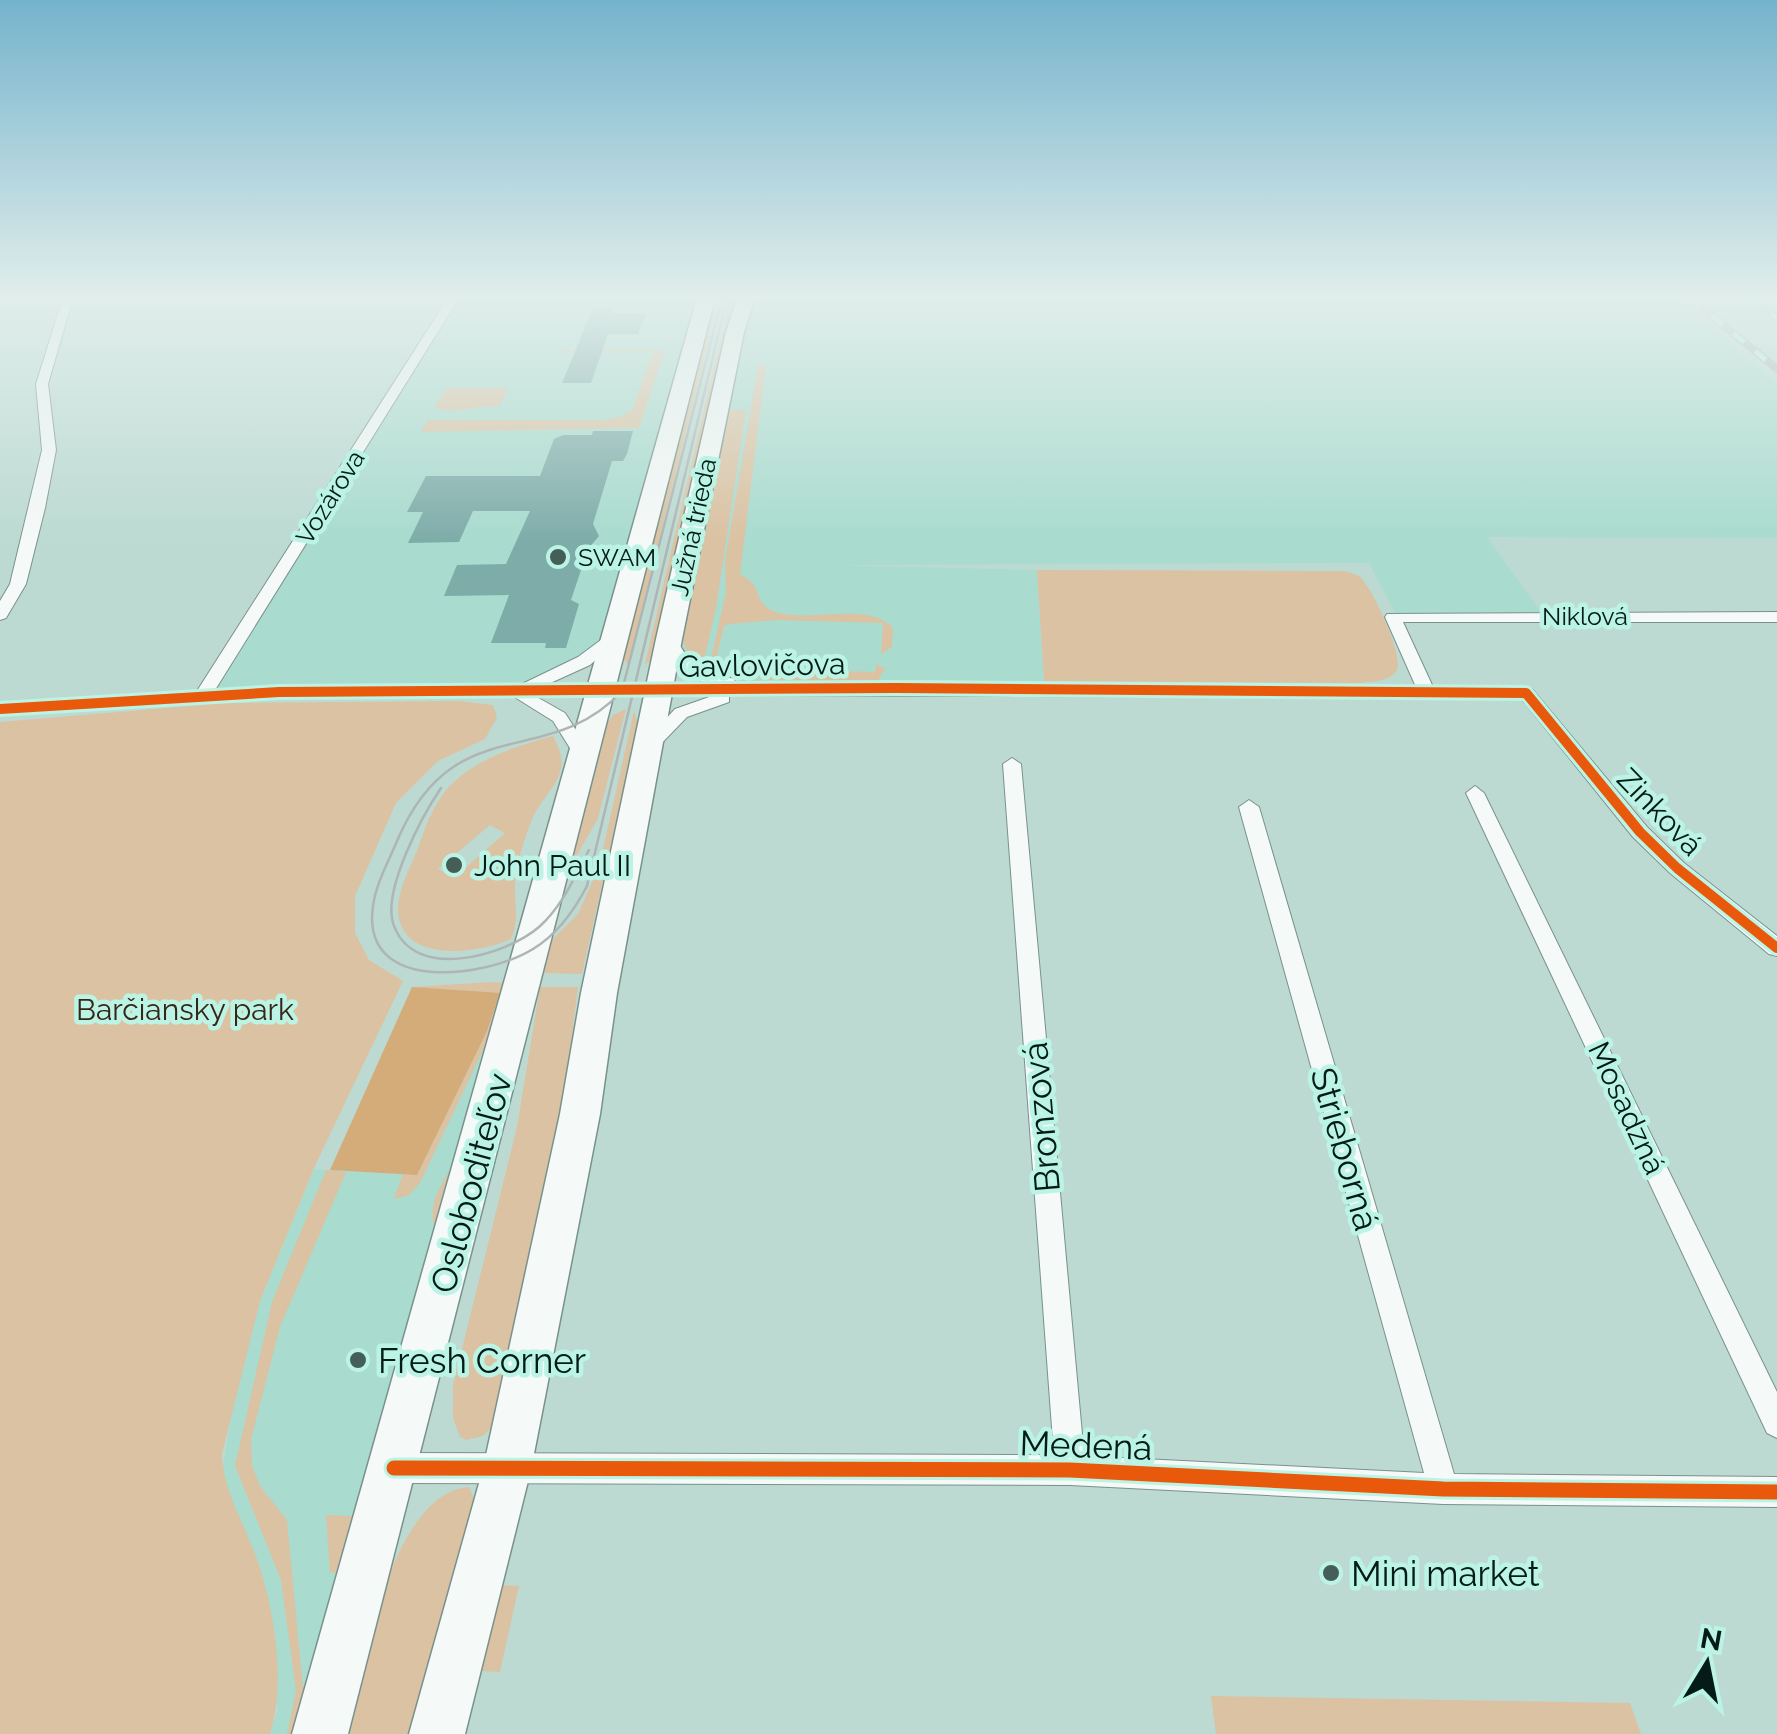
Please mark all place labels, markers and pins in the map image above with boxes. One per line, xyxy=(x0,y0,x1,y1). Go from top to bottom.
place label: SWAM xyxy=(578,542,656,572)
marker: SWAM xyxy=(547,546,569,568)
place label: John Paul II xyxy=(474,848,631,883)
marker: John Paul II xyxy=(443,854,465,876)
place label: Fresh Corner xyxy=(378,1340,586,1381)
marker: Fresh Corner xyxy=(347,1349,369,1371)
place label: Mini market xyxy=(1351,1553,1540,1594)
marker: Mini market xyxy=(1320,1562,1342,1584)

